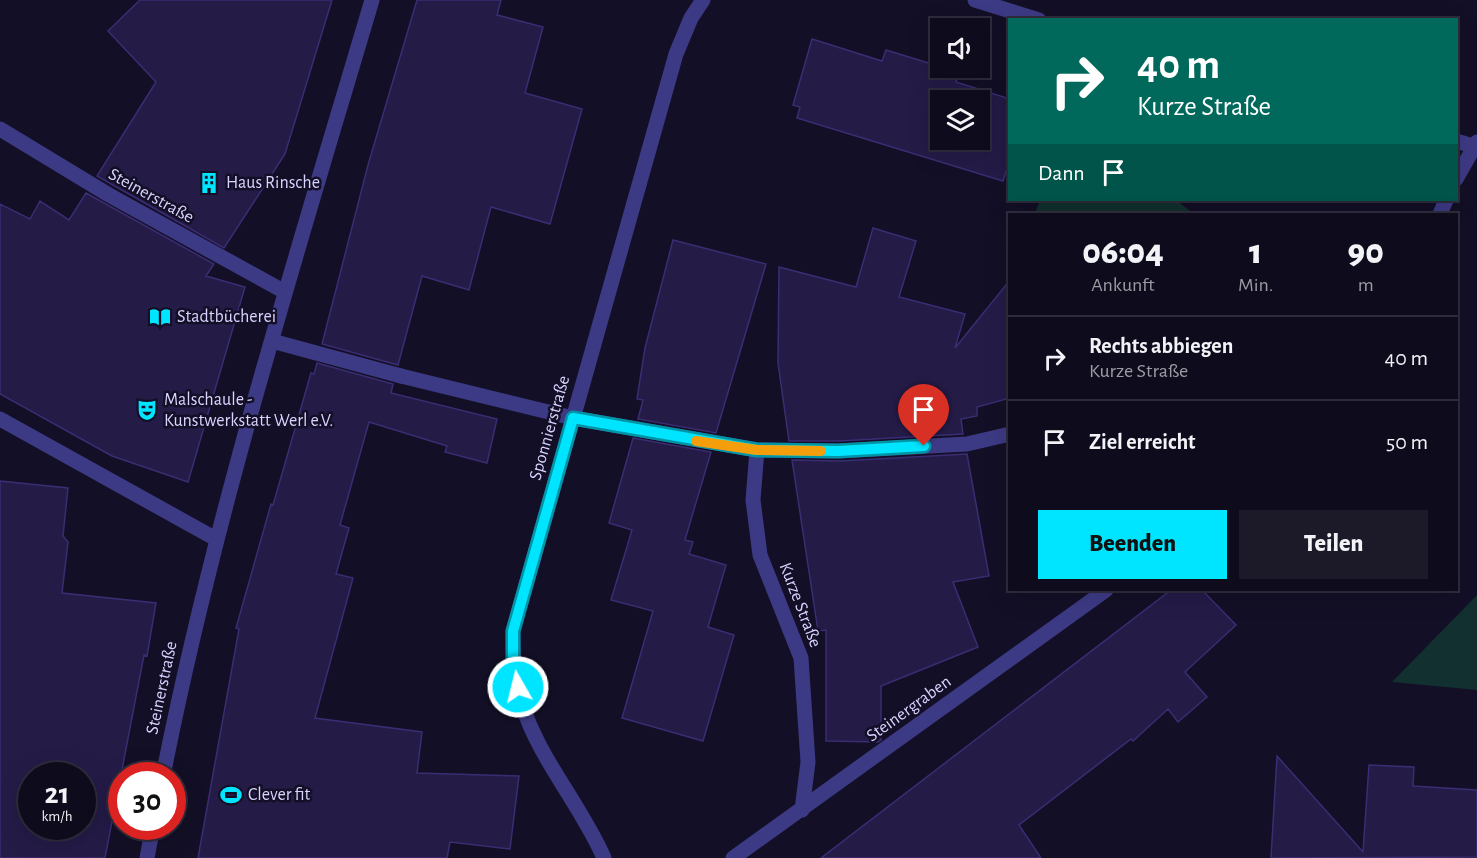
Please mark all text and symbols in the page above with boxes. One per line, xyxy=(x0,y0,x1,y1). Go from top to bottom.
map controls xyxy=(930,18,990,150)
button: sound xyxy=(930,18,990,78)
icon: right xyxy=(1038,42,1116,120)
text: 40 m xyxy=(1137,44,1220,86)
button: layers xyxy=(930,90,990,150)
text: Kurze Straße xyxy=(1137,93,1271,120)
icon: arrive xyxy=(1097,156,1130,189)
text: Dann xyxy=(1038,162,1085,184)
street label: Steinerstraße xyxy=(105,165,197,227)
building icon: Haus Rinsche xyxy=(197,171,221,195)
place label: Haus Rinsche xyxy=(226,174,320,192)
text: 06:04 xyxy=(1082,234,1164,270)
text: 1 xyxy=(1249,234,1262,270)
text: 90 xyxy=(1348,234,1384,270)
text: Ankunft xyxy=(1091,275,1155,295)
text: Min. xyxy=(1238,275,1273,295)
text: m xyxy=(1358,275,1374,295)
library icon: Stadtbücherei xyxy=(148,305,172,329)
place label: Stadtbücherei xyxy=(177,308,276,326)
text: Rechts abbiegen xyxy=(1089,335,1233,357)
icon: right xyxy=(1038,342,1071,375)
text: 40 m xyxy=(1385,347,1428,369)
text: Kurze Straße xyxy=(1089,361,1188,381)
street label: Sponnierstraße xyxy=(526,374,574,482)
pin xyxy=(898,384,949,446)
place label: Malschaule - Kunstwerkstatt Werl e.V. xyxy=(164,391,333,430)
icon: arrive xyxy=(907,393,940,426)
theatre icon: Malschaule - Kunstwerkstatt Werl e.V. xyxy=(135,398,159,422)
icon: arrive xyxy=(1038,426,1071,459)
text: Ziel erreicht xyxy=(1089,431,1196,453)
text: 50 m xyxy=(1386,431,1428,453)
button: Beenden xyxy=(1038,510,1227,579)
button: Teilen xyxy=(1239,510,1428,579)
street label: Kurze Straße xyxy=(776,560,824,650)
street label: Steinerstraße xyxy=(143,640,181,736)
position arrow xyxy=(486,655,550,719)
street label: Steinergraben xyxy=(863,672,955,746)
speed limit sign: 30 xyxy=(108,762,186,840)
text: 21 xyxy=(45,779,69,809)
sports icon: Clever fit xyxy=(219,783,243,807)
place label: Clever fit xyxy=(248,786,311,804)
text: km/h xyxy=(42,809,72,824)

